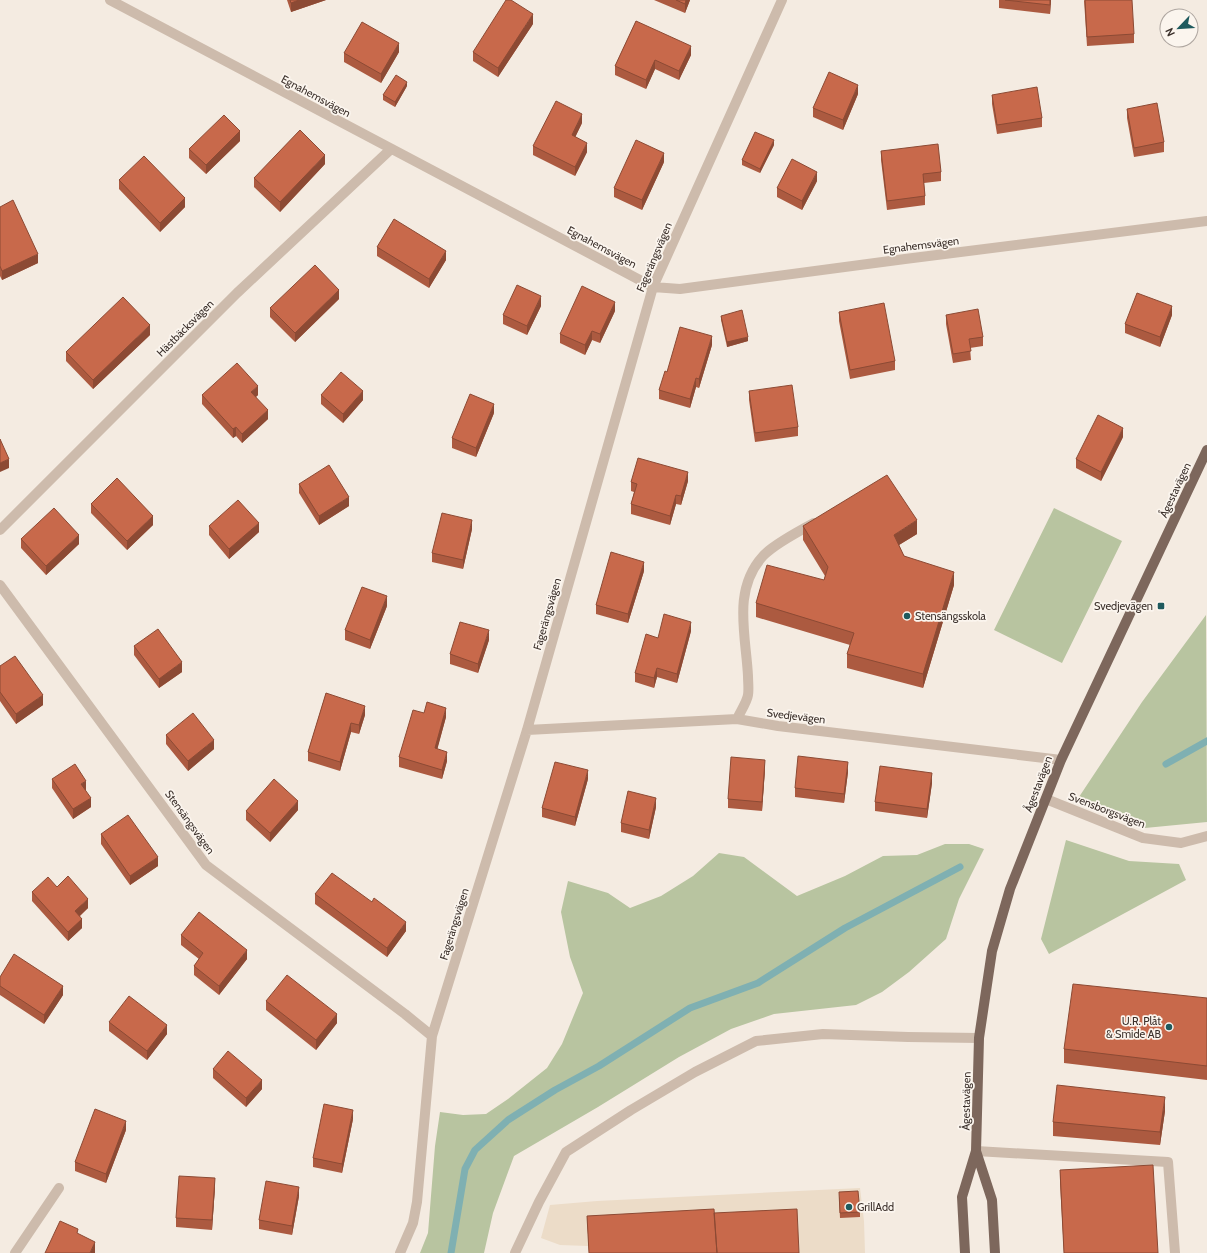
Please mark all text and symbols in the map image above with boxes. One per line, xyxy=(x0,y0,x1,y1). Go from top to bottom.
north arrow xyxy=(1159,8,1199,48)
text: N xyxy=(1162,26,1178,39)
street label: Egnahemsvägen xyxy=(279,72,353,120)
street label: Fagerängsvägen xyxy=(633,220,675,294)
street label: Egnahemsvägen xyxy=(565,223,639,271)
street label: Egnahemsvägen xyxy=(882,233,960,257)
street label: Hästbäcksvägen xyxy=(154,297,216,359)
street label: Ågestavägen xyxy=(1155,460,1194,520)
street label: Fagerängsvägen xyxy=(530,576,564,652)
place label: Svedjevägen xyxy=(1094,599,1153,613)
marker: Svedjevägen xyxy=(1156,601,1166,611)
place label: Stensängsskola xyxy=(915,609,987,623)
marker: Stensängsskola xyxy=(902,611,912,621)
street label: Svedjevägen xyxy=(766,705,826,727)
street label: Ågestavägen xyxy=(1020,754,1055,814)
street label: Stensängsvägen xyxy=(162,787,218,857)
street label: Svensborgsvägen xyxy=(1066,789,1148,831)
street label: Fagerängsvägen xyxy=(436,886,472,962)
place label: U.R. Plåt & Smide AB xyxy=(1106,1014,1161,1041)
marker: U.R. Plåt & Smide AB xyxy=(1164,1022,1174,1032)
street label: Ågestavägen xyxy=(957,1071,974,1131)
place label: GrillAdd xyxy=(857,1200,894,1214)
marker: GrillAdd xyxy=(844,1202,854,1212)

